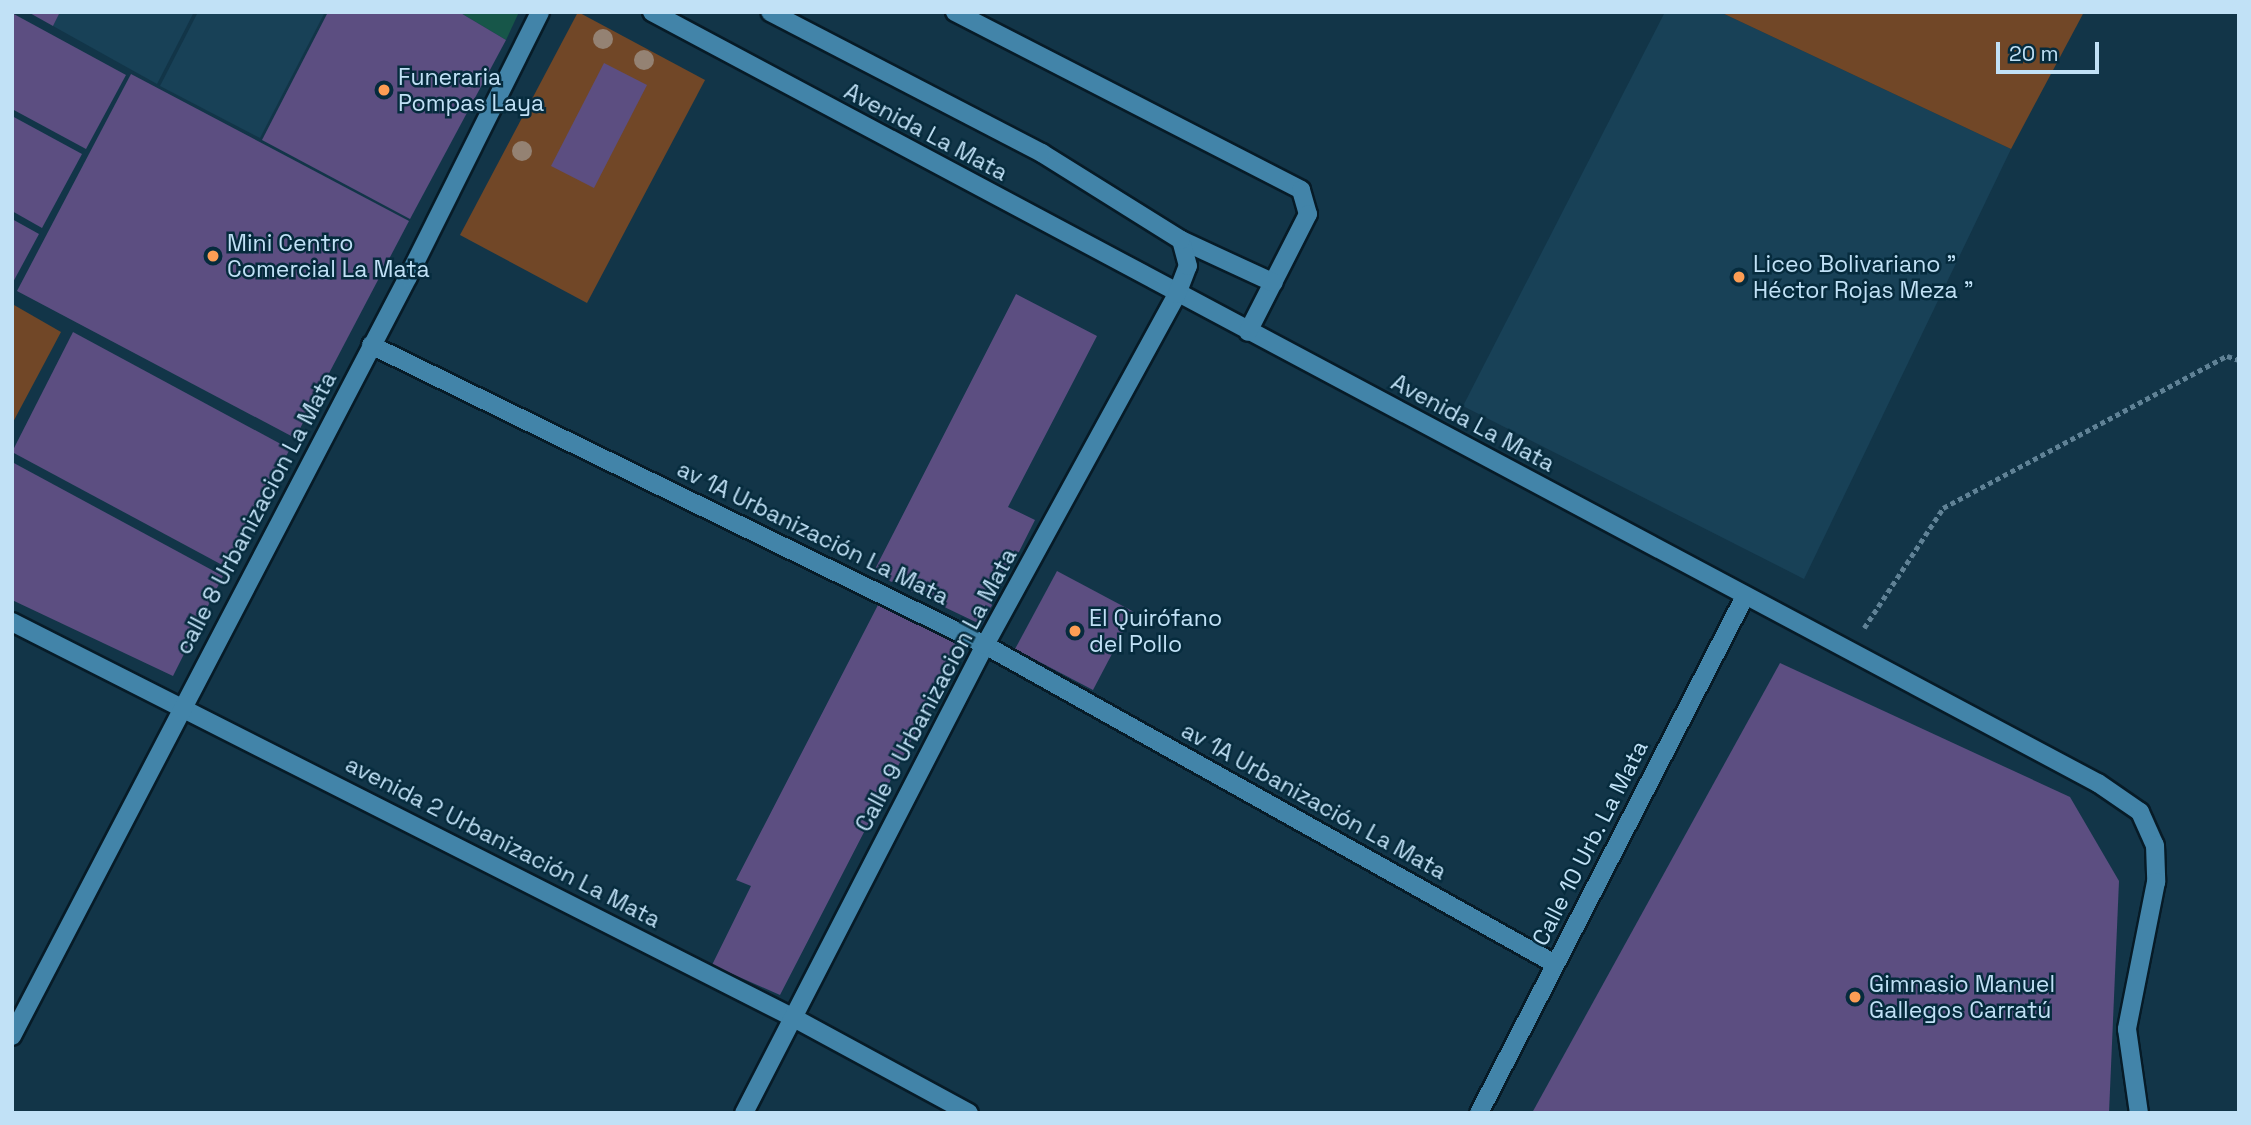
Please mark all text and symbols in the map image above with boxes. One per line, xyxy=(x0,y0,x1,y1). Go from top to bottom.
scale bar xyxy=(1999,28,2102,72)
text: 20 m xyxy=(2009,40,2059,67)
place label: Funeraria Pompas Laya xyxy=(398,63,544,117)
street label: Avenida La Mata xyxy=(840,77,1012,187)
marker: Funeraria Pompas Laya xyxy=(376,82,392,98)
place label: Mini Centro Comercial La Mata xyxy=(227,229,430,283)
marker: Mini Centro Comercial La Mata xyxy=(205,248,221,264)
place label: Liceo Bolivariano " Héctor Rojas Meza " xyxy=(1753,250,1973,304)
marker: Liceo Bolivariano " Héctor Rojas Meza " xyxy=(1731,269,1747,285)
street label: calle 8 Urbanizacion La Mata xyxy=(170,367,342,659)
street label: Avenida La Mata xyxy=(1387,368,1559,478)
street label: av 1A Urbanización La Mata xyxy=(673,455,953,611)
street label: Calle 9 Urbanizacion La Mata xyxy=(849,544,1023,836)
place label: El Quirófano del Pollo xyxy=(1089,604,1222,658)
marker: El Quirófano del Pollo xyxy=(1067,623,1083,639)
street label: av 1A Urbanización La Mata xyxy=(1177,716,1451,886)
street label: Calle 10 Urb. La Mata xyxy=(1526,735,1654,951)
street label: avenida 2 Urbanización La Mata xyxy=(341,750,665,934)
place label: Gimnasio Manuel Gallegos Carratú xyxy=(1869,970,2055,1024)
marker: Gimnasio Manuel Gallegos Carratú xyxy=(1847,989,1863,1005)

